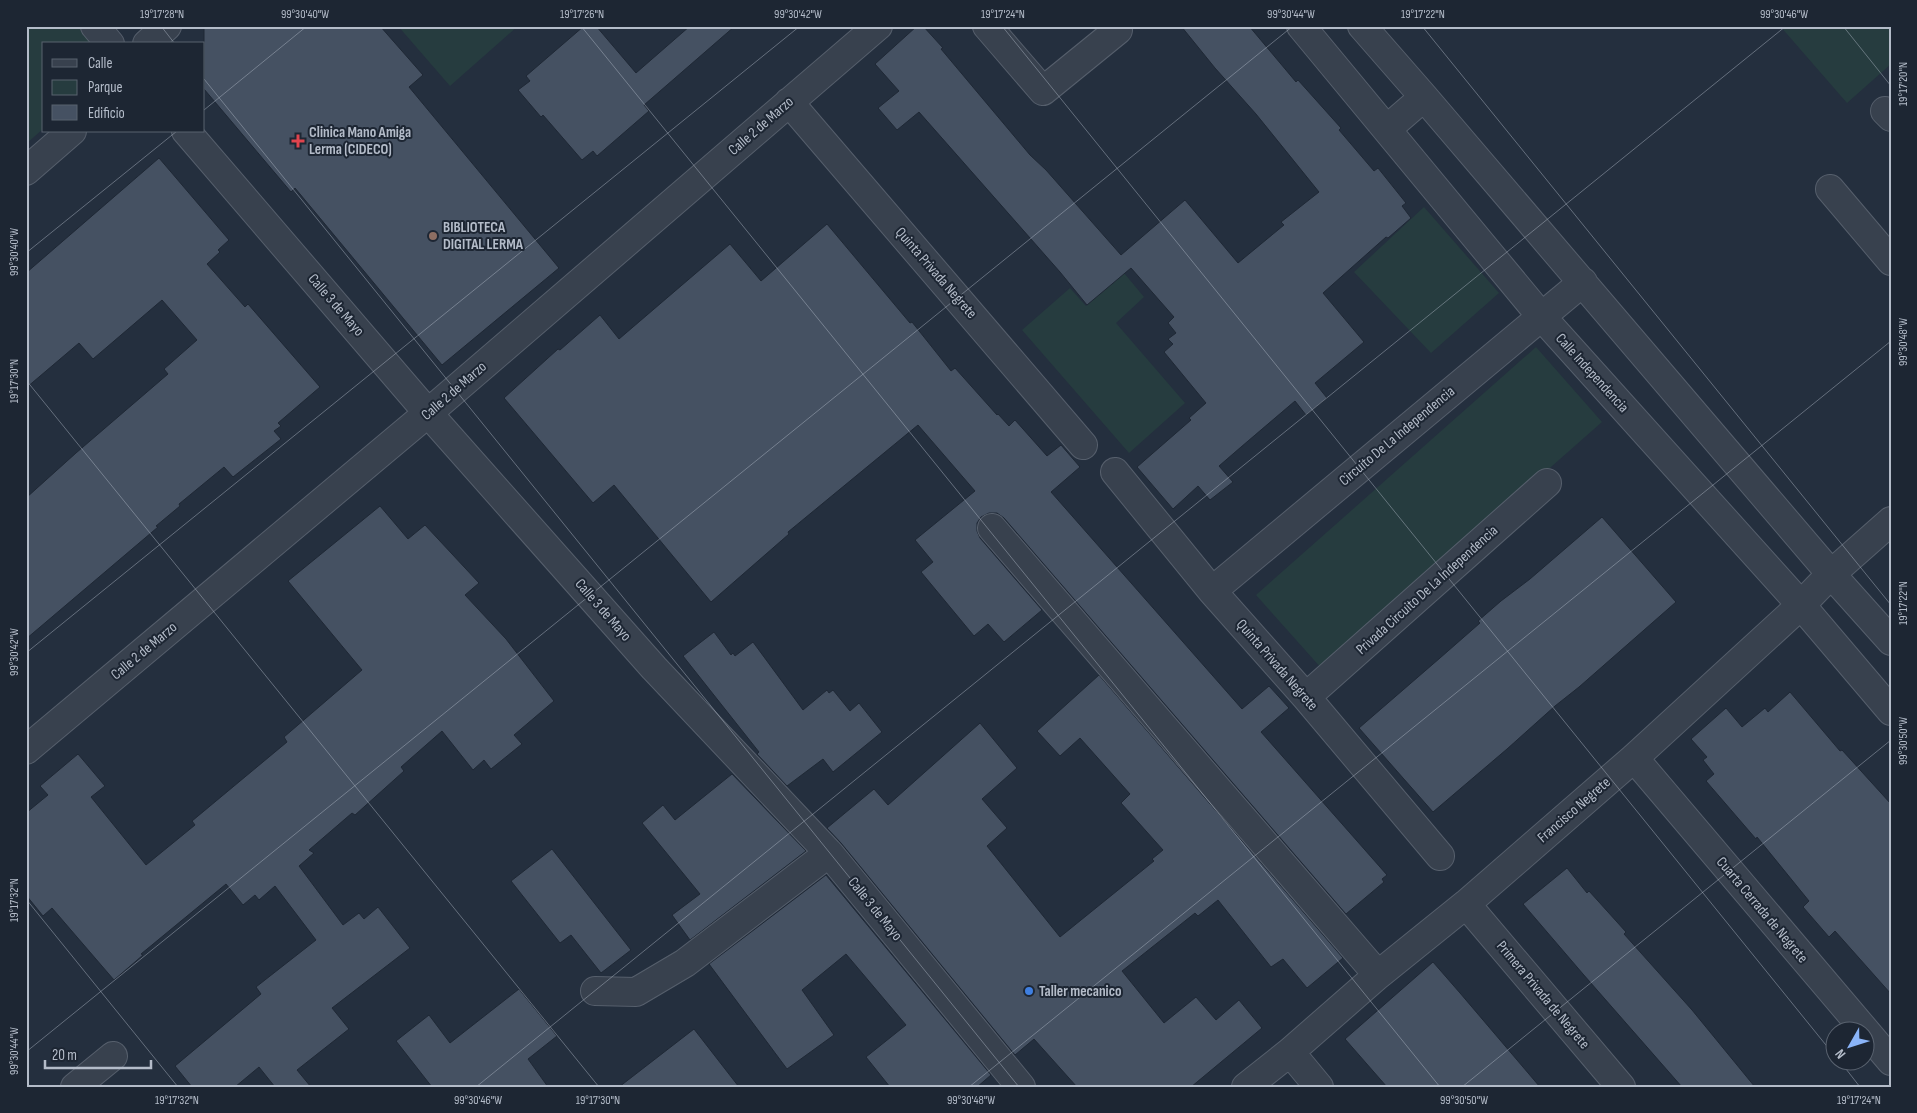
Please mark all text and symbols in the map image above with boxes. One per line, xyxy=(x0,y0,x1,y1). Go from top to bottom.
text: 19°17'28"N xyxy=(140,7,184,22)
text: 99°30'40"W xyxy=(281,7,329,22)
text: 19°17'26"N xyxy=(560,7,604,22)
text: 99°30'42"W xyxy=(774,7,822,22)
text: 19°17'24"N xyxy=(981,7,1025,22)
text: 99°30'44"W xyxy=(1267,7,1315,22)
text: 19°17'22"N xyxy=(1401,7,1445,22)
text: 99°30'46"W xyxy=(1760,7,1808,22)
legend xyxy=(42,42,205,132)
text: Calle xyxy=(88,54,112,73)
text: 19°17'20"N xyxy=(1896,62,1911,106)
text: Parque xyxy=(88,78,123,97)
street label: Calle 2 de Marzo xyxy=(724,92,798,160)
text: Edificio xyxy=(88,104,125,123)
place label: Clinica Mano Amiga Lerma (CIDECO) xyxy=(309,123,411,159)
marker: Clinica Mano Amiga Lerma (CIDECO) xyxy=(291,134,305,148)
place label: BIBLIOTECA DIGITAL LERMA xyxy=(443,218,524,254)
street label: Quinta Privada Negrete xyxy=(891,223,981,323)
text: 99°30'40"W xyxy=(7,228,22,276)
marker: BIBLIOTECA DIGITAL LERMA xyxy=(427,230,439,242)
street label: Calle 3 de Mayo xyxy=(304,270,368,340)
text: 99°30'48"W xyxy=(1896,318,1911,366)
street label: Calle Independencia xyxy=(1551,329,1633,417)
street label: Calle 2 de Marzo xyxy=(417,357,491,425)
text: 19°17'30"N xyxy=(7,359,22,403)
street label: Circuito De La Independencia xyxy=(1335,382,1459,490)
street label: Privada Circuito De La Independencia xyxy=(1352,521,1502,659)
street label: Calle 3 de Mayo xyxy=(571,575,635,645)
text: 19°17'22"N xyxy=(1896,581,1911,625)
street label: Quinta Privada Negrete xyxy=(1232,615,1322,715)
street label: Calle 2 de Marzo xyxy=(107,618,181,684)
text: 99°30'42"W xyxy=(7,628,22,676)
text: 99°30'50"W xyxy=(1896,717,1911,765)
street label: Francisco Negrete xyxy=(1533,773,1615,847)
street label: Cuarta Cerrada de Negrete xyxy=(1712,853,1812,967)
street label: Calle 3 de Mayo xyxy=(844,873,906,945)
text: 19°17'32"N xyxy=(7,878,22,922)
street label: Primera Privada de Negrete xyxy=(1492,937,1594,1053)
place label: Taller mecanico xyxy=(1039,982,1121,1001)
marker: Taller mecanico xyxy=(1023,985,1035,997)
north arrow xyxy=(1824,1020,1874,1070)
text: 99°30'44"W xyxy=(7,1027,22,1075)
scale bar xyxy=(45,1038,151,1070)
text: 20 m xyxy=(52,1046,77,1065)
text: N xyxy=(1831,1046,1849,1062)
text: 19°17'32"N xyxy=(155,1093,199,1108)
text: 99°30'46"W xyxy=(454,1093,502,1108)
text: 19°17'30"N xyxy=(576,1093,620,1108)
text: 99°30'48"W xyxy=(947,1093,995,1108)
text: 99°30'50"W xyxy=(1440,1093,1488,1108)
text: 19°17'24"N xyxy=(1837,1093,1881,1108)

